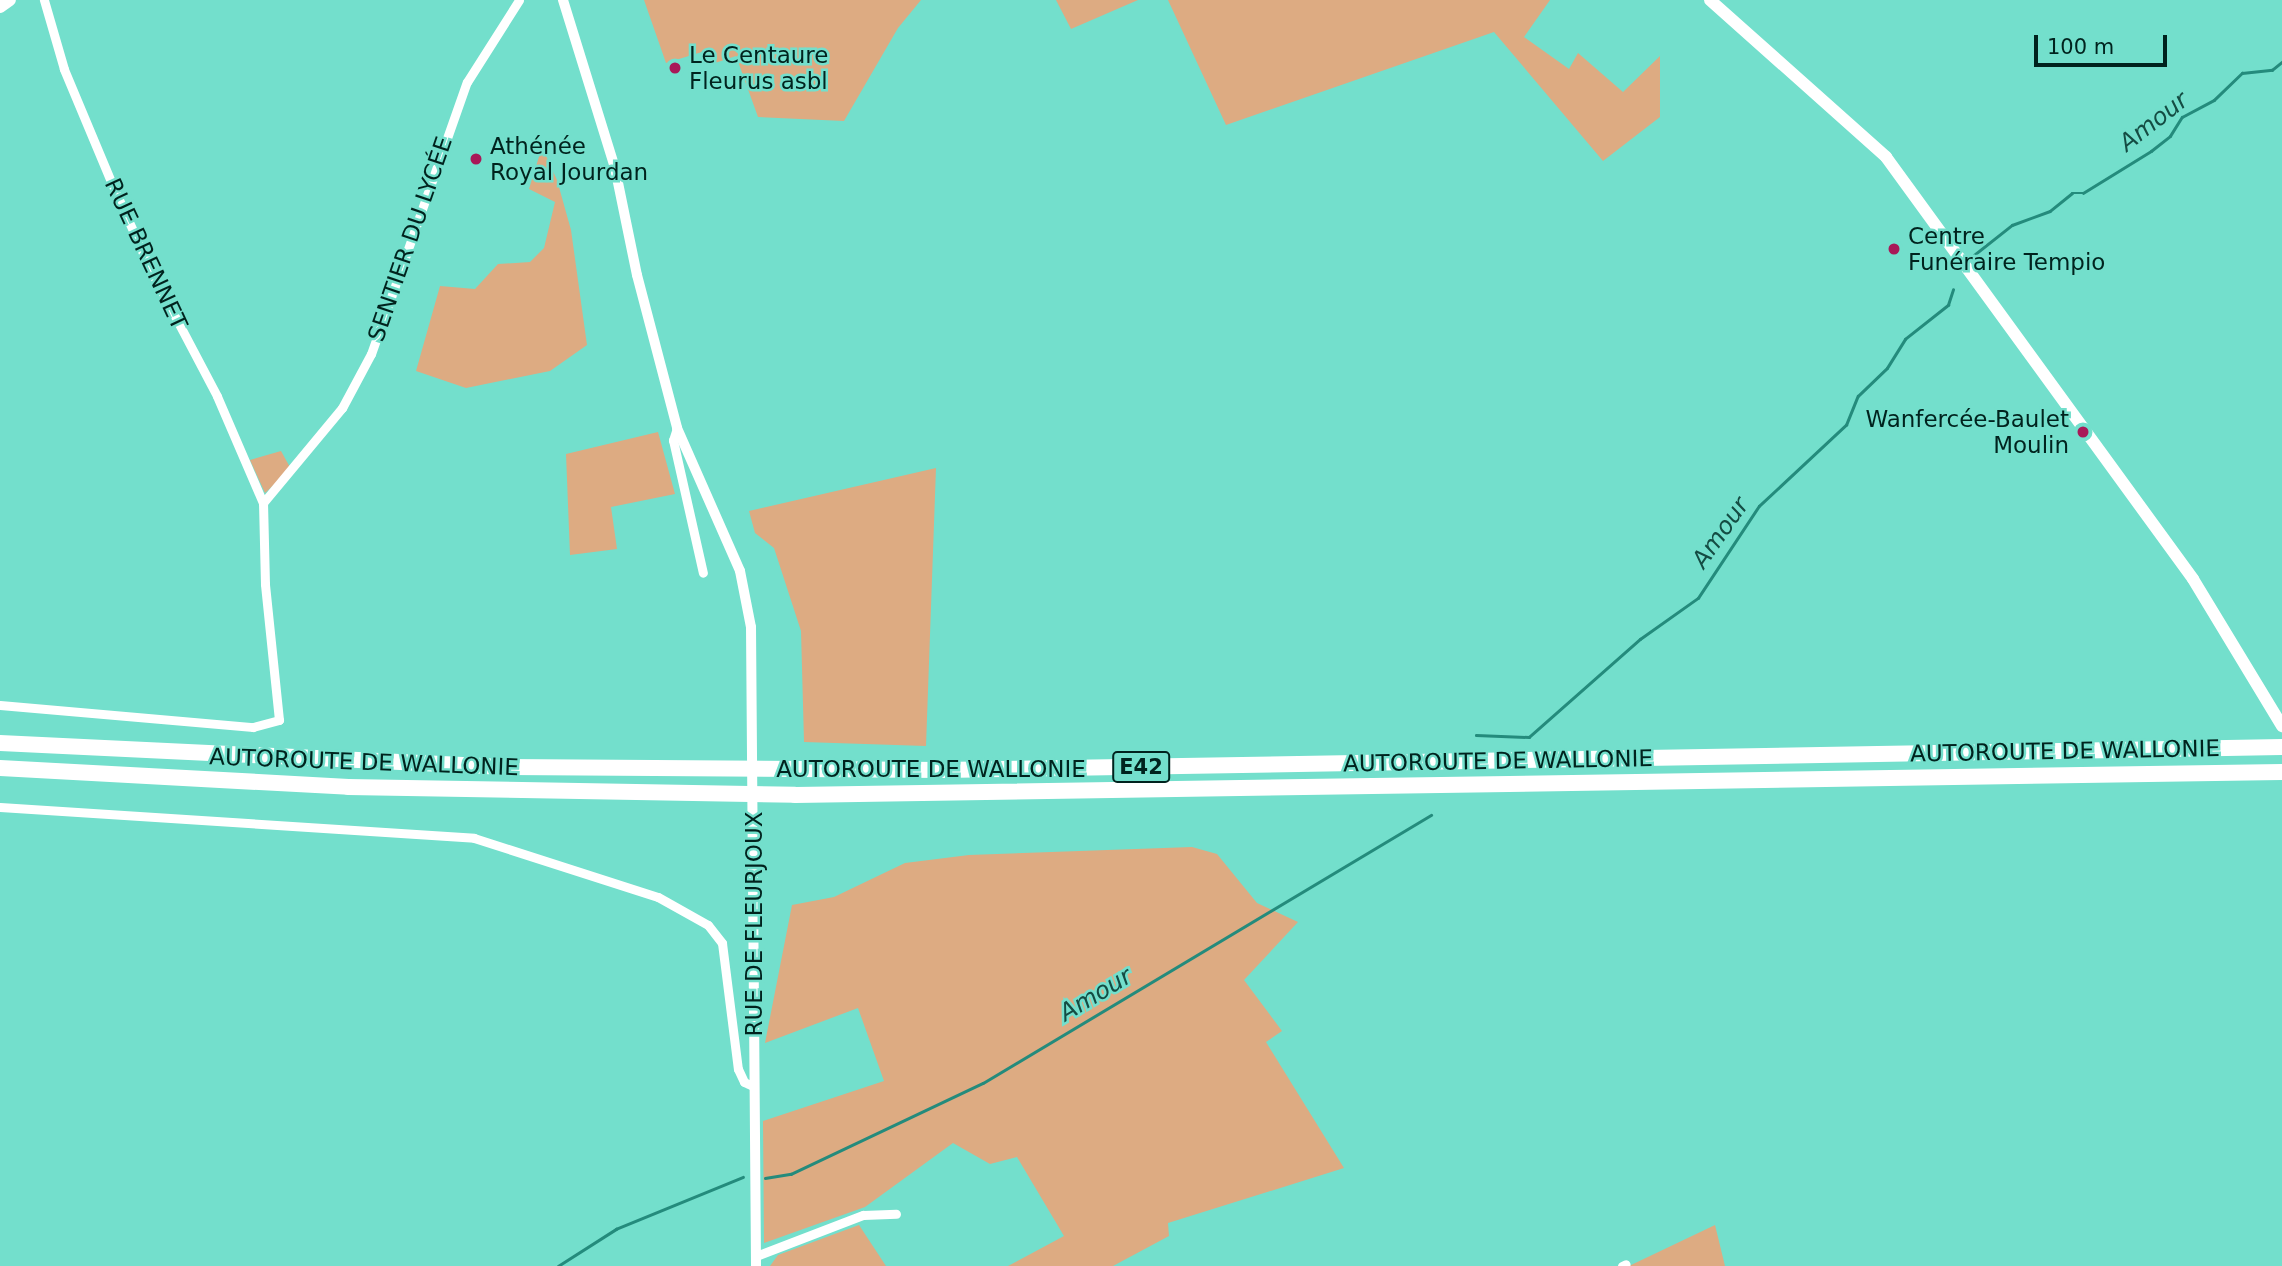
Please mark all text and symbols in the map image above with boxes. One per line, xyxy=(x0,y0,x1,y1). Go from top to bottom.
scale bar xyxy=(2037,21,2170,65)
text: 100 m xyxy=(2047,35,2114,59)
place label: Le Centaure Fleurus asbl xyxy=(689,41,828,95)
marker: Le Centaure Fleurus asbl xyxy=(667,60,683,76)
water label: Amour xyxy=(2114,86,2194,158)
place label: Athénée Royal Jourdan xyxy=(490,132,648,186)
street label: SENTIER DU LYCÉE xyxy=(362,133,458,345)
marker: Athénée Royal Jourdan xyxy=(468,151,484,167)
street label: RUE BRENNET xyxy=(99,174,193,334)
place label: Centre Funéraire Tempio xyxy=(1908,222,2105,276)
marker: Centre Funéraire Tempio xyxy=(1886,241,1902,257)
place label: Wanfercée-Baulet Moulin xyxy=(1865,405,2069,459)
marker: Wanfercée-Baulet Moulin xyxy=(2075,424,2091,440)
water label: Amour xyxy=(1686,492,1756,574)
street label: AUTOROUTE DE WALLONIE xyxy=(1910,734,2220,768)
street label: AUTOROUTE DE WALLONIE xyxy=(209,743,519,781)
street label: AUTOROUTE DE WALLONIE xyxy=(1343,744,1653,778)
road number: E42 xyxy=(1111,750,1171,784)
street label: AUTOROUTE DE WALLONIE xyxy=(776,755,1086,783)
street label: RUE DE FLEURJOUX xyxy=(740,811,768,1037)
water label: Amour xyxy=(1054,962,1138,1028)

